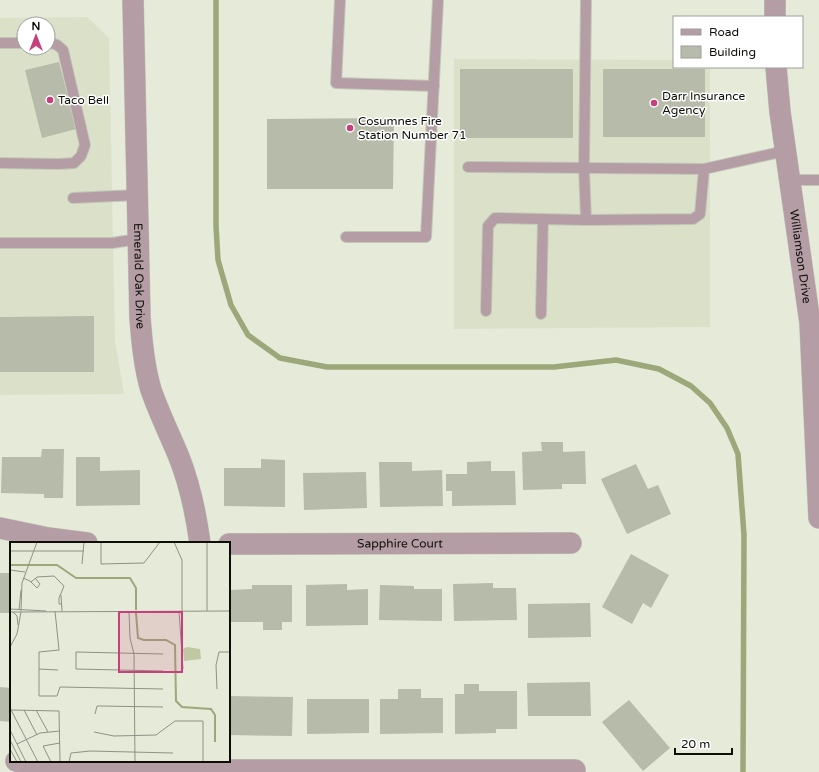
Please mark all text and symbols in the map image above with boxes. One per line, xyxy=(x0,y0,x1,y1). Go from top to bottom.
north arrow xyxy=(16,16,56,56)
legend xyxy=(673,16,803,68)
text: N xyxy=(32,20,40,33)
text: Road xyxy=(709,25,739,39)
text: Building xyxy=(709,45,756,59)
place label: Darr Insurance Agency xyxy=(662,89,746,117)
place label: Taco Bell xyxy=(58,93,109,107)
marker: Taco Bell xyxy=(45,95,55,105)
marker: Darr Insurance Agency xyxy=(649,98,659,108)
place label: Cosumnes Fire Station Number 71 xyxy=(358,114,467,142)
marker: Cosumnes Fire Station Number 71 xyxy=(345,123,355,133)
street label: Williamson Drive xyxy=(787,208,814,305)
street label: Emerald Oak Drive xyxy=(131,223,148,330)
street label: Sapphire Court xyxy=(357,536,443,551)
inset map xyxy=(10,542,230,762)
scale bar xyxy=(675,730,732,756)
text: 20 m xyxy=(681,737,710,751)

